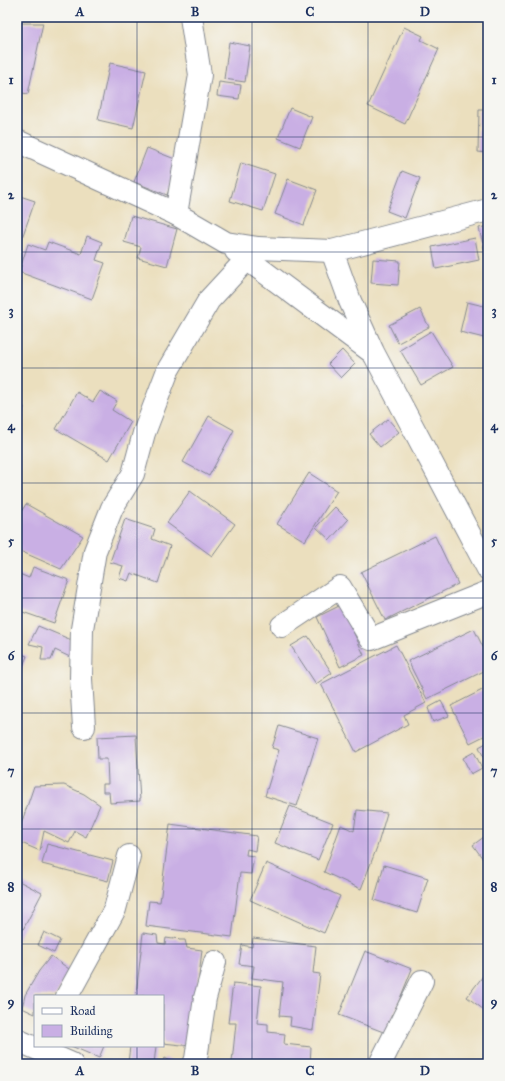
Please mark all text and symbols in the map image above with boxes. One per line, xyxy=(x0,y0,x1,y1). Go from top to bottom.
text: A xyxy=(75,4,85,20)
text: B xyxy=(191,4,200,20)
text: C xyxy=(306,4,315,20)
text: D xyxy=(420,4,430,20)
text: 1 xyxy=(8,72,14,88)
text: 1 xyxy=(491,72,497,88)
text: 2 xyxy=(8,187,15,203)
text: 2 xyxy=(491,187,498,203)
text: 3 xyxy=(8,303,14,319)
text: 3 xyxy=(491,303,497,319)
text: 4 xyxy=(7,418,15,434)
text: 4 xyxy=(490,418,498,434)
text: 5 xyxy=(8,533,15,549)
text: 5 xyxy=(491,533,498,549)
text: 6 xyxy=(8,648,16,664)
text: 6 xyxy=(491,648,499,664)
text: 7 xyxy=(8,763,15,779)
text: 7 xyxy=(491,763,498,779)
text: 8 xyxy=(8,879,15,895)
text: 8 xyxy=(491,879,498,895)
text: 9 xyxy=(8,994,15,1010)
text: 9 xyxy=(491,994,498,1010)
legend xyxy=(34,995,164,1047)
text: Road xyxy=(70,1004,96,1018)
text: Building xyxy=(70,1024,113,1039)
text: A xyxy=(75,1063,85,1079)
text: B xyxy=(191,1063,200,1079)
text: C xyxy=(306,1063,315,1079)
text: D xyxy=(420,1063,430,1079)

